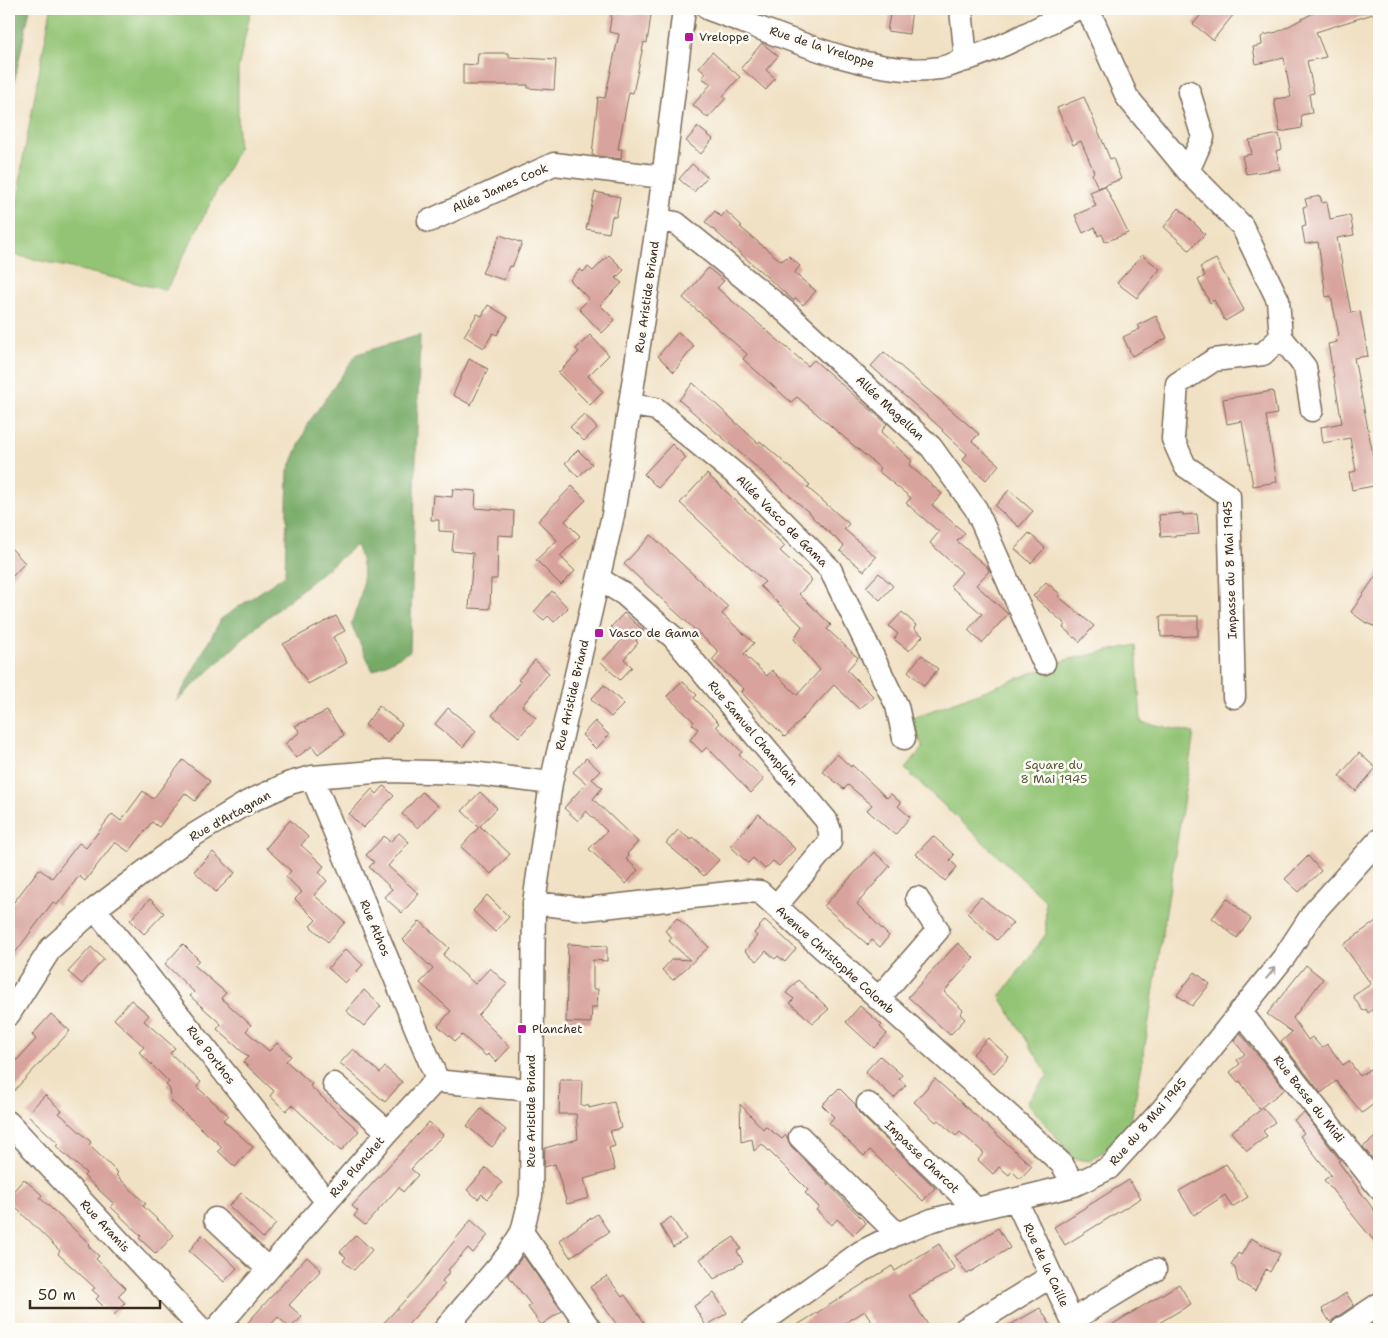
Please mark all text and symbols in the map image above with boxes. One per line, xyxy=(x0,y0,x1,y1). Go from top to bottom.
street label: Rue de la Vreloppe xyxy=(767,22,877,72)
place label: Vreloppe xyxy=(699,29,749,45)
marker: Vreloppe xyxy=(683,31,695,43)
street label: Allée James Cook xyxy=(450,160,551,216)
street label: Rue Aristide Briand xyxy=(631,240,663,354)
street label: Allée Magellan xyxy=(852,372,928,444)
street label: Allée Vasco de Gama xyxy=(733,472,832,571)
street label: Impasse du 8 Mai 1945 xyxy=(1220,501,1240,639)
place label: Vasco de Gama xyxy=(609,625,700,641)
marker: Vasco de Gama xyxy=(593,627,605,639)
street label: Rue Aristide Briand xyxy=(552,638,593,752)
street label: Rue Samuel Champlain xyxy=(705,677,801,789)
park label: Square du 8 Mai 1945 xyxy=(1021,757,1087,787)
street label: Rue d'Artagnan xyxy=(187,787,273,845)
street label: Rue Athos xyxy=(356,897,394,959)
street label: Avenue Christophe Colomb xyxy=(772,902,898,1018)
one-way arrow xyxy=(1265,967,1276,980)
place label: Planchet xyxy=(532,1021,582,1037)
street label: Rue Porthos xyxy=(183,1022,239,1088)
marker: Planchet xyxy=(516,1023,528,1035)
street label: Rue Basse du Midi xyxy=(1270,1052,1348,1146)
street label: Rue Aristide Briand xyxy=(523,1054,539,1167)
street label: Rue du 8 Mai 1945 xyxy=(1106,1075,1190,1169)
street label: Impasse Charcot xyxy=(881,1117,963,1197)
street label: Rue Planchet xyxy=(326,1133,388,1201)
street label: Rue Aramis xyxy=(77,1196,133,1256)
street label: Rue de la Caille xyxy=(1020,1220,1073,1310)
scale bar xyxy=(30,1278,160,1310)
text: 50 m xyxy=(38,1285,76,1305)

